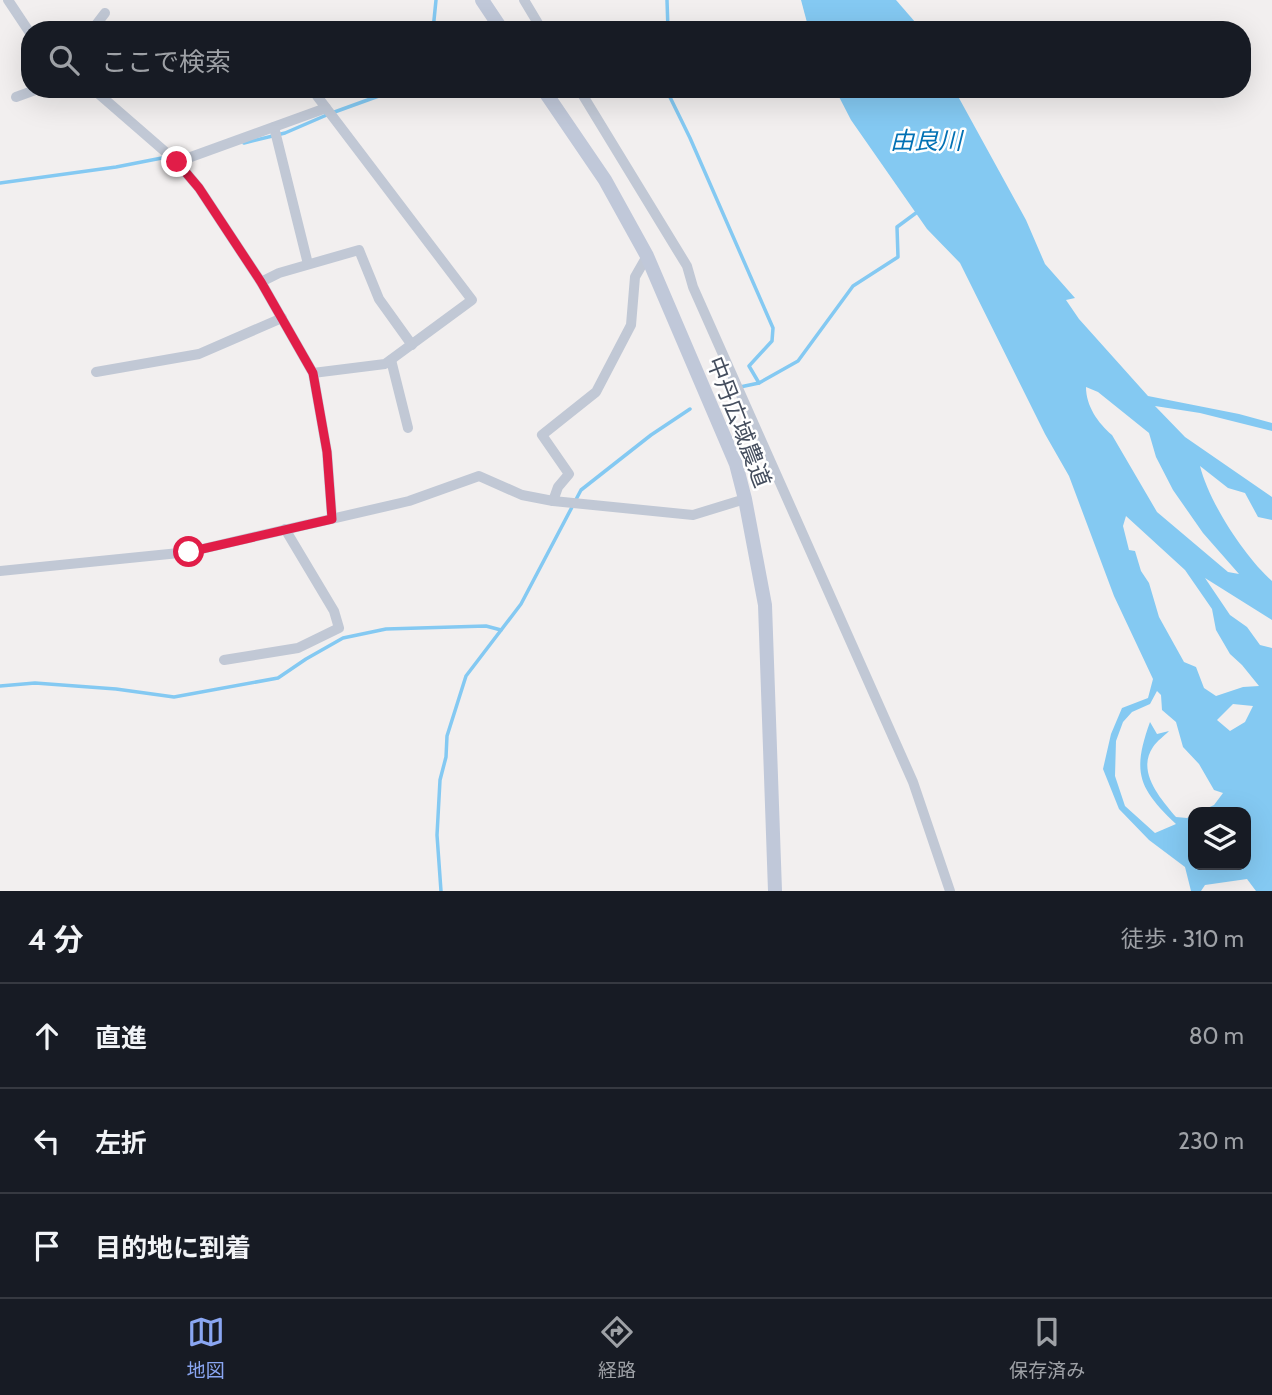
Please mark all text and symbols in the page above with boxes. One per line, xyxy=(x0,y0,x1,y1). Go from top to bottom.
search box xyxy=(21,21,1251,98)
icon: search xyxy=(45,41,83,79)
text: ここで検索 xyxy=(101,46,231,78)
water label: 由良川 xyxy=(890,126,965,155)
route end xyxy=(161,146,192,177)
street label: 中丹広域農道 xyxy=(701,353,777,491)
route start xyxy=(173,536,204,567)
map controls xyxy=(1188,807,1251,870)
button: layers xyxy=(1188,807,1251,870)
text: 4 分 xyxy=(28,921,83,958)
text: 徒歩 · 310 m xyxy=(1121,925,1244,953)
icon: ahead xyxy=(28,1017,66,1055)
text: 直進 xyxy=(95,1022,147,1054)
text: 80 m xyxy=(1189,1022,1244,1050)
icon: left xyxy=(28,1122,66,1160)
text: 左折 xyxy=(95,1127,147,1159)
text: 230 m xyxy=(1178,1127,1244,1155)
icon: arrive xyxy=(28,1227,66,1265)
text: 目的地に到着 xyxy=(95,1232,251,1264)
tab: 地図 xyxy=(187,1313,225,1382)
tab: 経路 xyxy=(598,1313,636,1382)
tab: 保存済み xyxy=(1009,1313,1085,1382)

